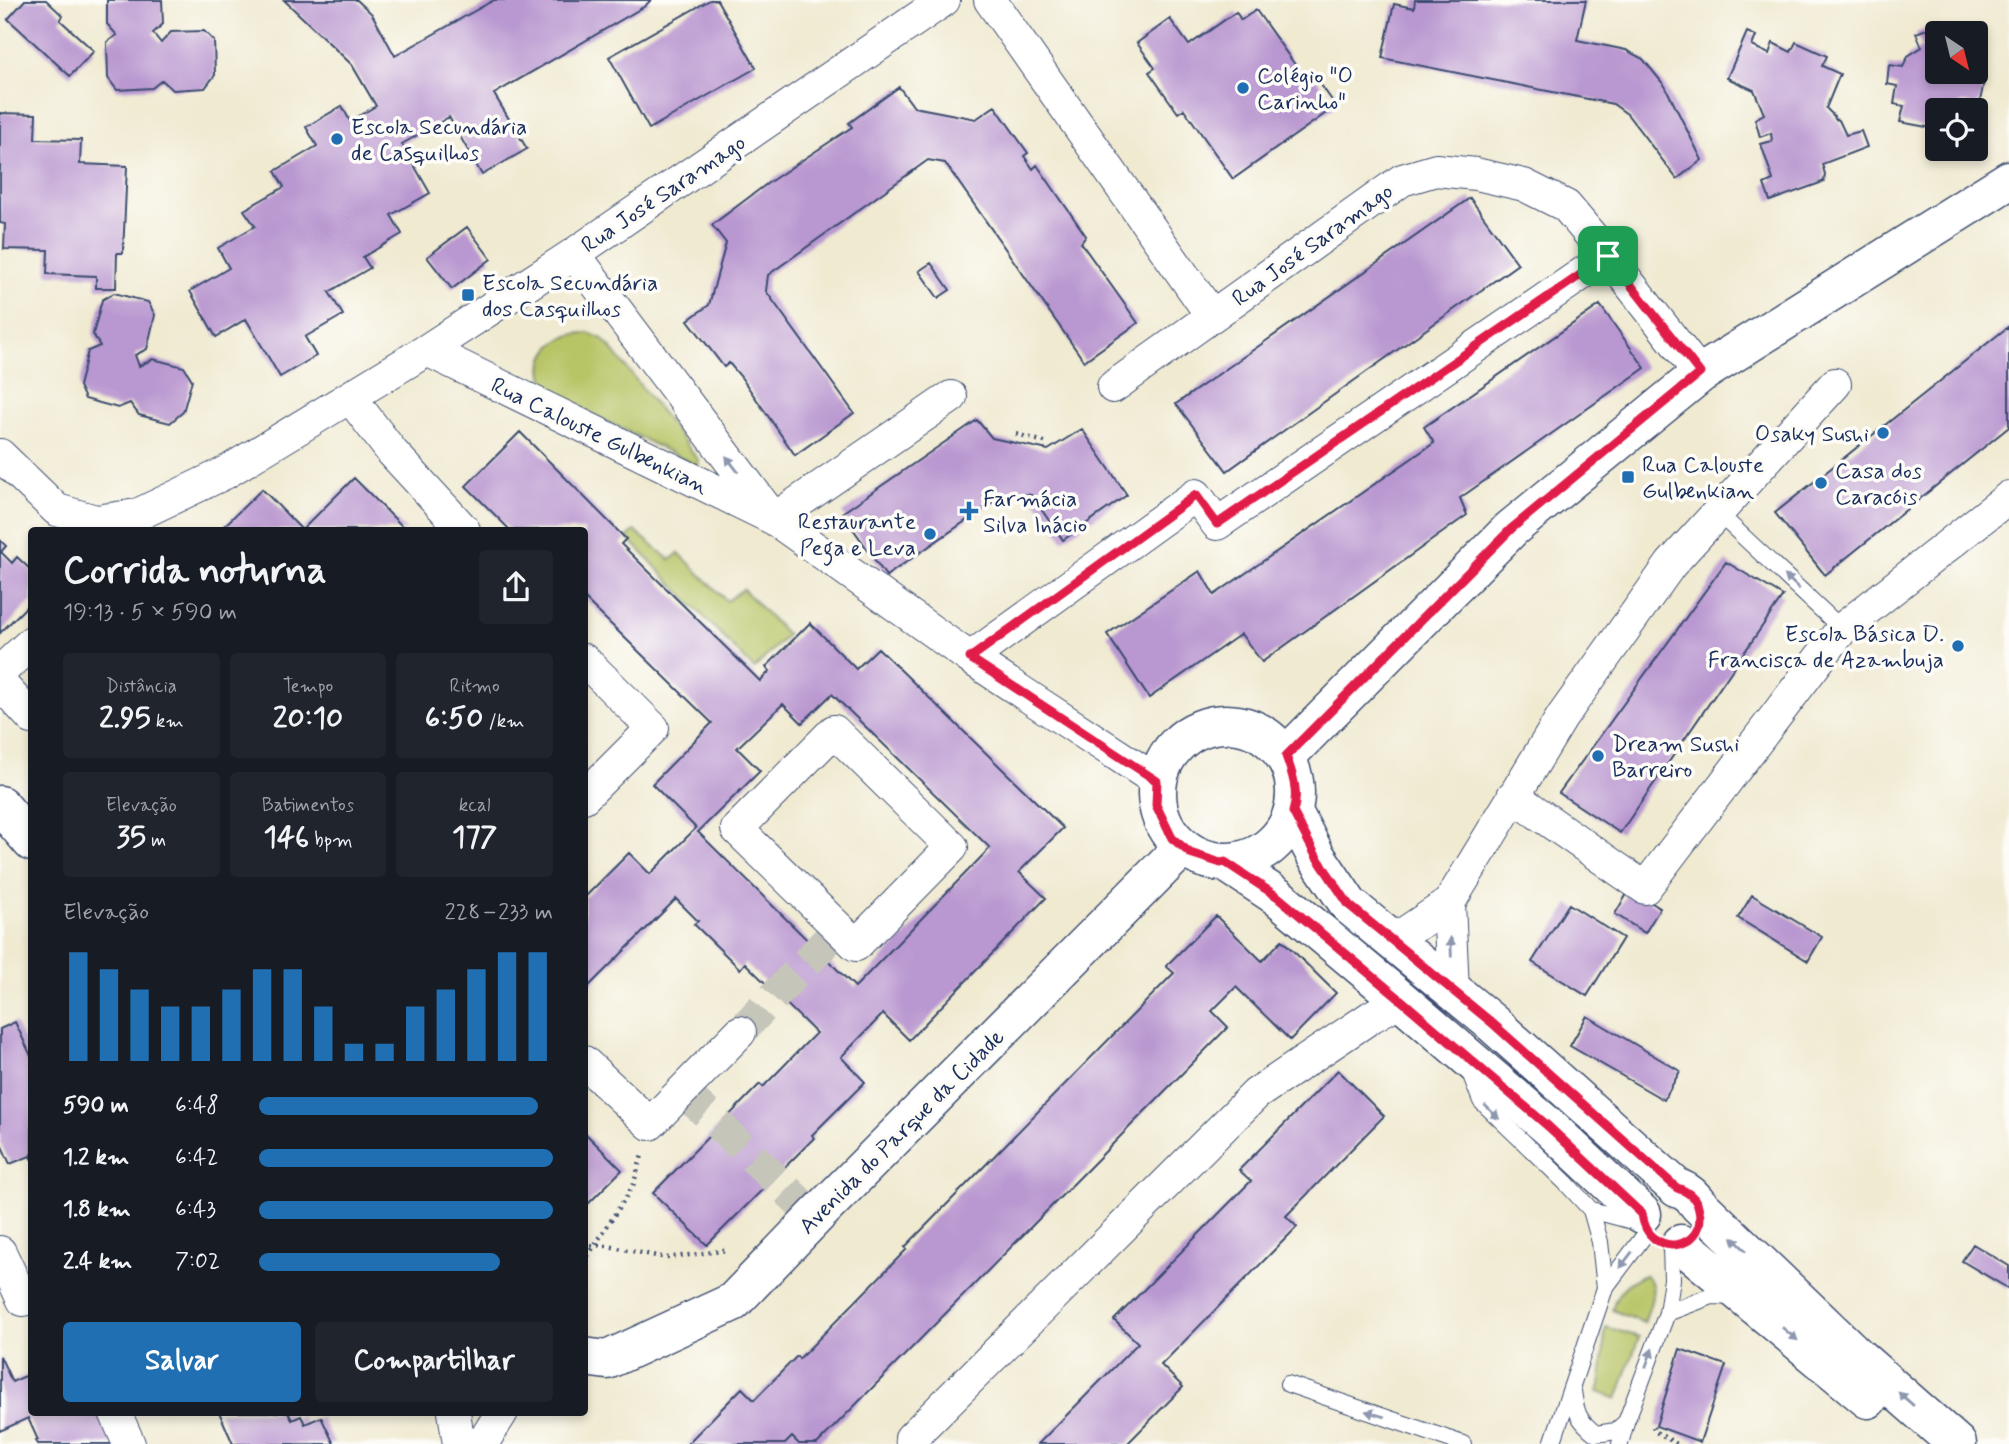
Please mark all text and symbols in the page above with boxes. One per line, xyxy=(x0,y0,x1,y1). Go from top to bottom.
north arrow xyxy=(1925,21,1988,84)
map controls xyxy=(1925,21,1988,161)
place label: Colégio "O Carinho" xyxy=(1257,62,1353,118)
marker: Colégio "O Carinho" xyxy=(1235,80,1251,96)
button: locate xyxy=(1925,98,1988,161)
place label: Escola Secundária de Casquilhos xyxy=(351,113,527,169)
street label: Rua José Saramago xyxy=(576,128,752,261)
marker: Escola Secundária de Casquilhos xyxy=(329,131,345,147)
street label: Rua José Saramago xyxy=(1227,177,1400,314)
pin xyxy=(1578,226,1638,286)
icon: arrive xyxy=(1589,237,1627,275)
place label: Escola Secundária dos Casquilhos xyxy=(482,269,658,325)
marker: Escola Secundária dos Casquilhos xyxy=(460,287,476,303)
street label: Rua Calouste Gulbenkian xyxy=(486,371,713,502)
place label: Osaky Sushi xyxy=(1755,420,1869,450)
marker: Osaky Sushi xyxy=(1875,425,1891,441)
place label: Rua Calouste Gulbenkian xyxy=(1642,451,1764,507)
one-way arrow xyxy=(726,455,740,473)
place label: Casa dos Caracóis xyxy=(1835,457,1922,513)
marker: Rua Calouste Gulbenkian xyxy=(1620,469,1636,485)
marker: Casa dos Caracóis xyxy=(1813,475,1829,491)
place label: Farmácia Silva Inácio xyxy=(983,485,1087,541)
marker: Farmácia Silva Inácio xyxy=(961,503,977,519)
place label: Restaurante Pega e Leva xyxy=(798,508,916,566)
marker: Restaurante Pega e Leva xyxy=(922,526,938,542)
text: Corrida noturna xyxy=(63,547,327,596)
button: share xyxy=(479,550,553,624)
one-way arrow xyxy=(1784,575,1801,591)
text: 19:13 · 5 × 590 m xyxy=(63,598,237,628)
place label: Escola Básica D. Francisca de Azambuja xyxy=(1708,620,1944,676)
marker: Escola Básica D. Francisca de Azambuja xyxy=(1950,638,1966,654)
text: Distância xyxy=(106,674,177,699)
text: Tempo xyxy=(283,674,333,699)
text: Ritmo xyxy=(450,674,500,699)
text: 2.95 xyxy=(99,699,151,738)
text: 20:10 xyxy=(273,699,343,738)
text: 6:50 xyxy=(425,699,483,738)
text: km xyxy=(151,709,184,734)
text: /km xyxy=(483,709,525,734)
place label: Dream Sushi Barreiro xyxy=(1612,730,1739,786)
marker: Dream Sushi Barreiro xyxy=(1590,748,1606,764)
text: Elevação xyxy=(106,793,177,818)
text: Batimentos xyxy=(262,793,354,818)
text: kcal xyxy=(459,793,491,818)
text: 35 xyxy=(116,818,146,857)
text: 146 xyxy=(263,818,309,857)
text: 177 xyxy=(452,818,497,857)
text: m xyxy=(146,828,166,853)
text: bpm xyxy=(309,828,353,853)
text: Elevação xyxy=(63,898,149,928)
text: 228–233 m xyxy=(445,898,553,928)
one-way arrow xyxy=(1446,936,1457,958)
street label: Avenida do Parque da Cidade xyxy=(793,1023,1012,1242)
text: 590 m xyxy=(63,1091,129,1121)
text: 6:48 xyxy=(175,1091,219,1121)
one-way arrow xyxy=(1484,1104,1501,1121)
text: 1.2 km xyxy=(63,1143,129,1173)
text: 6:42 xyxy=(175,1143,218,1173)
text: 1.8 km xyxy=(63,1195,131,1225)
text: 6:43 xyxy=(175,1195,216,1225)
one-way arrow xyxy=(1731,1237,1748,1253)
text: 2.4 km xyxy=(63,1247,132,1277)
text: 7:02 xyxy=(175,1247,220,1277)
one-way arrow xyxy=(1620,1251,1634,1269)
button: Salvar xyxy=(63,1322,301,1402)
button: Compartilhar xyxy=(315,1322,553,1402)
one-way arrow xyxy=(1781,1327,1799,1342)
one-way arrow xyxy=(1644,1347,1655,1368)
one-way arrow xyxy=(1897,1392,1914,1407)
one-way arrow xyxy=(1365,1408,1386,1418)

